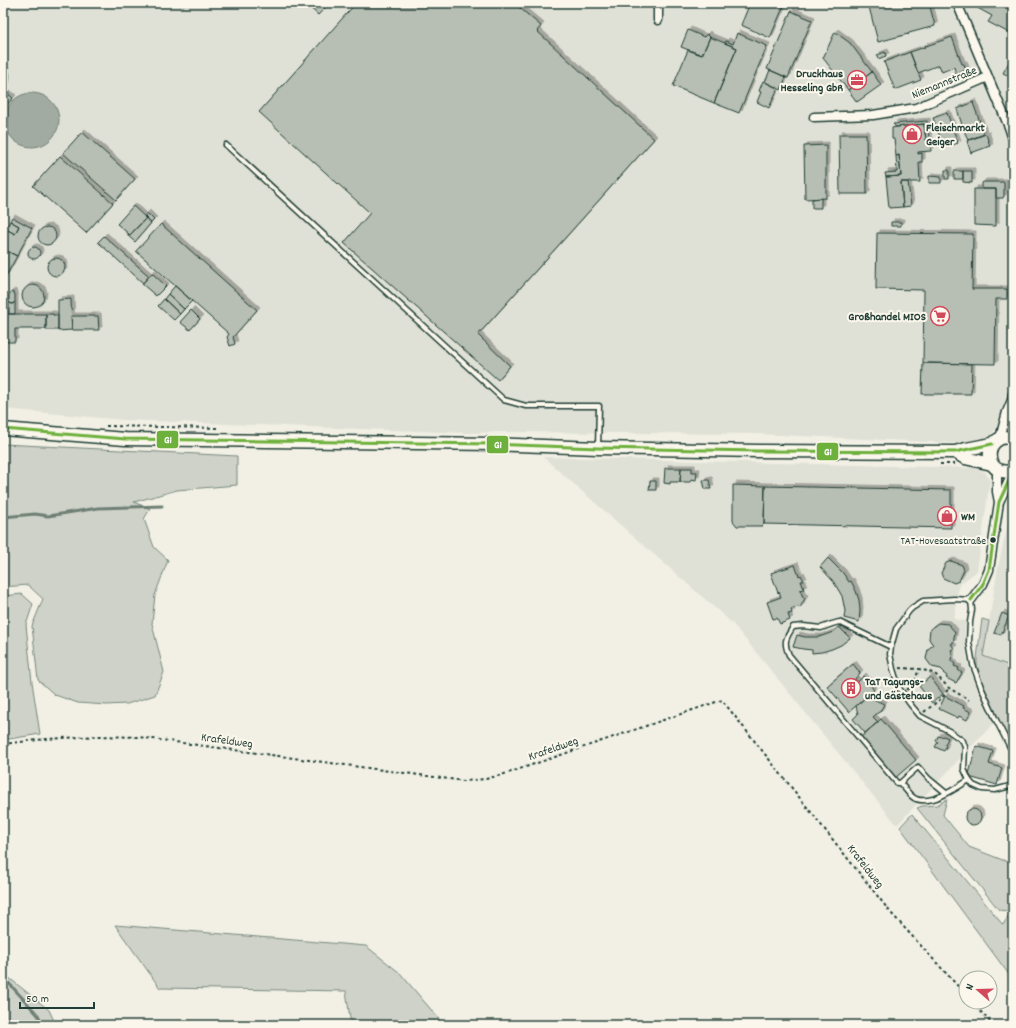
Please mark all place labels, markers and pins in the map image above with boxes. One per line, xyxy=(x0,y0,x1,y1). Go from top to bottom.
place label: Druckhaus Hesseling GbR xyxy=(780,66,843,97)
office icon: Druckhaus Hesseling GbR xyxy=(846,69,868,91)
place label: Fleischmarkt Geiger xyxy=(926,120,985,151)
shop icon: Fleischmarkt Geiger xyxy=(901,123,923,145)
supermarket icon: Großhandel MIOS xyxy=(929,305,951,327)
place label: Großhandel MIOS xyxy=(848,309,926,326)
shop icon: WM xyxy=(936,505,958,527)
place label: WM xyxy=(961,509,975,526)
place label: TAT-Hovesaatstraße xyxy=(900,534,986,550)
marker: TAT-Hovesaatstraße xyxy=(988,535,998,545)
place label: TaT Tagungs- und Gästehaus xyxy=(865,674,932,705)
building icon: TaT Tagungs- und Gästehaus xyxy=(840,677,862,699)

